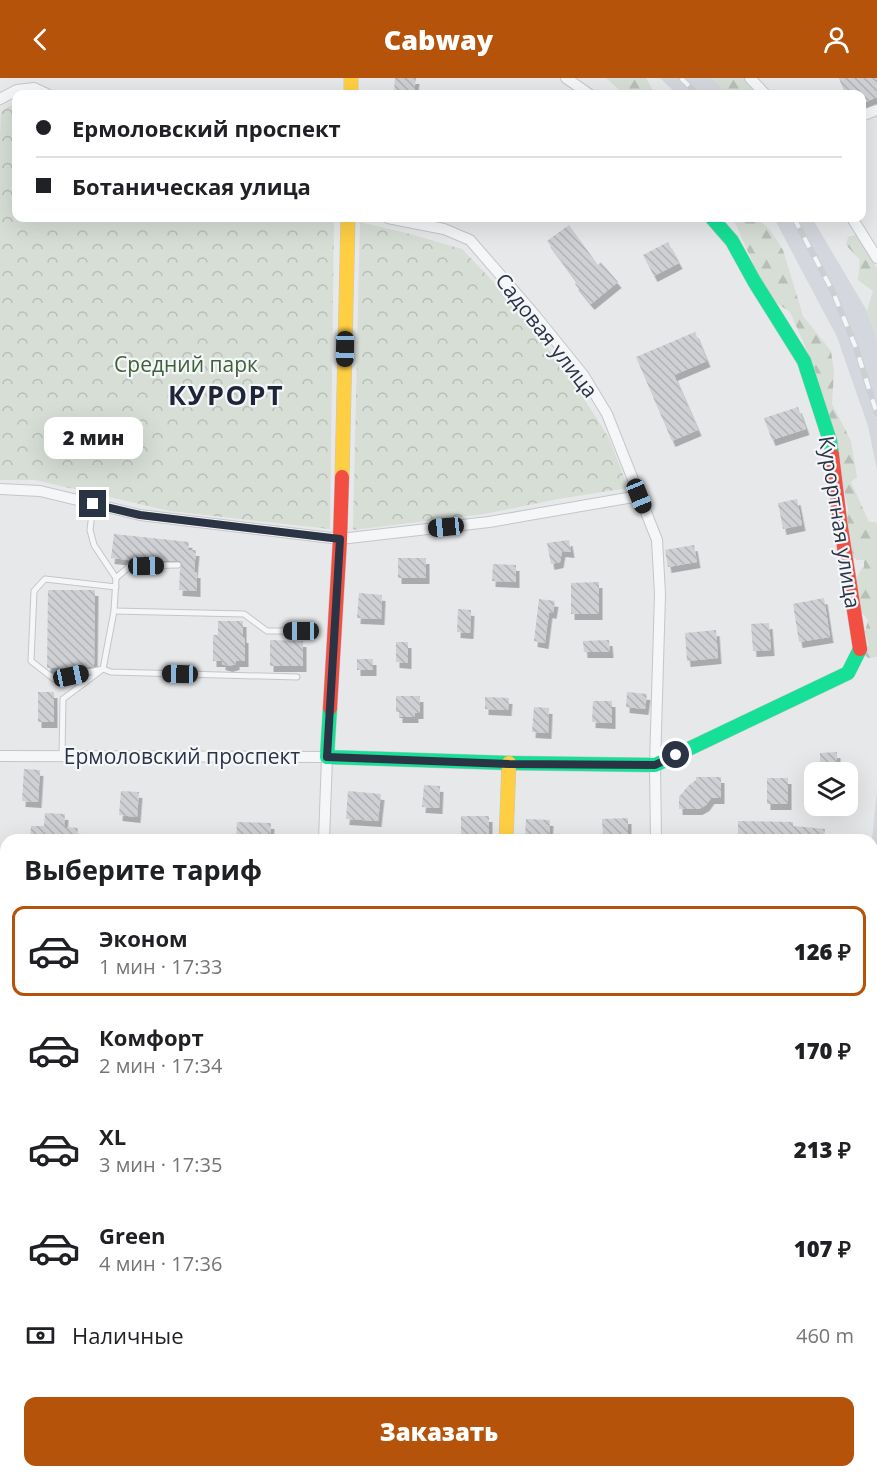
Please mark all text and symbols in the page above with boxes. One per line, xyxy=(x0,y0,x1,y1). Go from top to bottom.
text: Cabway xyxy=(384,21,493,58)
icon: back xyxy=(24,23,57,56)
icon: person xyxy=(820,23,853,56)
text: Ермоловский проспект xyxy=(72,113,341,143)
text: Ботаническая улица xyxy=(72,171,311,201)
street label: Садовая улица xyxy=(489,267,605,403)
car xyxy=(336,331,354,367)
park label: Средний парк xyxy=(114,350,258,378)
district label: КУРОРТ xyxy=(168,376,284,413)
callout: 2 мин xyxy=(44,417,142,459)
text: 2 мин xyxy=(63,424,124,451)
street label: Курортная улица xyxy=(813,434,867,610)
car xyxy=(624,476,654,516)
route end xyxy=(79,490,106,517)
car xyxy=(427,516,465,538)
car xyxy=(128,557,164,575)
car xyxy=(283,622,319,640)
car xyxy=(52,663,90,689)
car xyxy=(162,665,198,683)
route start xyxy=(662,741,689,768)
street label: Ермоловский проспект xyxy=(64,742,300,770)
map controls xyxy=(804,762,858,816)
button: layers xyxy=(804,762,858,816)
text: Выберите тариф xyxy=(24,851,262,888)
text: Эконом xyxy=(99,923,188,953)
icon: car xyxy=(27,924,81,978)
text: 126 ₽ xyxy=(794,936,851,966)
text: 1 мин · 17:33 xyxy=(99,953,222,980)
text: Комфорт xyxy=(99,1022,204,1052)
icon: car xyxy=(27,1023,81,1077)
text: 170 ₽ xyxy=(794,1035,851,1065)
text: 2 мин · 17:34 xyxy=(99,1052,222,1079)
text: XL xyxy=(99,1121,126,1151)
icon: car xyxy=(27,1122,81,1176)
text: 213 ₽ xyxy=(794,1134,851,1164)
text: 3 мин · 17:35 xyxy=(99,1151,222,1178)
text: Green xyxy=(99,1220,165,1250)
icon: car xyxy=(27,1221,81,1275)
text: 107 ₽ xyxy=(794,1233,851,1263)
text: 4 мин · 17:36 xyxy=(99,1250,222,1277)
icon: cash xyxy=(24,1319,57,1352)
text: Наличные xyxy=(72,1320,184,1350)
text: 460 m xyxy=(796,1322,854,1349)
button: Заказать xyxy=(24,1397,854,1466)

